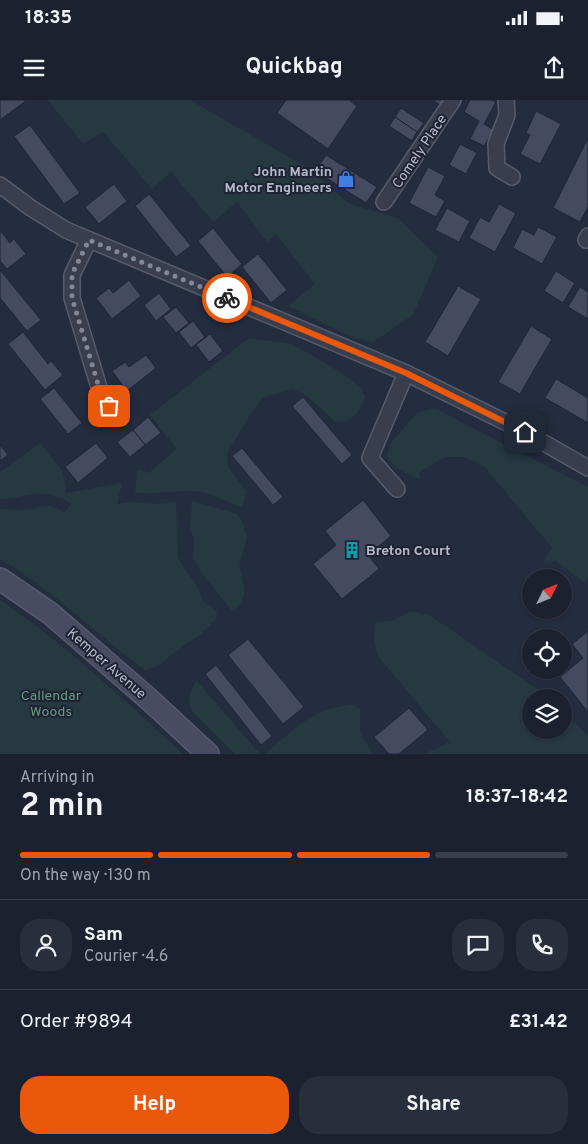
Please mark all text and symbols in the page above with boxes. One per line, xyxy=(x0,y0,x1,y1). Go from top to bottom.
text: 18:35 xyxy=(25,6,72,30)
icon: menu xyxy=(20,54,48,82)
text: Quickbag xyxy=(245,54,343,81)
icon: share xyxy=(540,54,568,82)
street label: Comely Place xyxy=(389,112,451,192)
place label: John Martin Motor Engineers xyxy=(224,164,332,197)
shop icon: John Martin Motor Engineers xyxy=(336,169,356,189)
courier xyxy=(202,273,252,323)
icon: bike xyxy=(213,284,241,312)
pin xyxy=(88,385,130,427)
icon: bag xyxy=(95,392,123,420)
pin xyxy=(504,411,546,453)
icon: home xyxy=(511,418,539,446)
building icon: Breton Court xyxy=(342,540,362,560)
place label: Breton Court xyxy=(366,543,450,560)
north arrow xyxy=(522,569,572,619)
map controls xyxy=(522,569,572,739)
street label: Kemper Avenue xyxy=(63,625,149,703)
button: locate xyxy=(522,629,572,679)
park label: Callendar Woods xyxy=(21,688,82,721)
button: layers xyxy=(522,689,572,739)
text: Arriving in xyxy=(20,768,95,788)
text: 18:37–18:42 xyxy=(466,785,568,809)
text: 2 min xyxy=(20,787,104,827)
text: On the way · 130 m xyxy=(20,866,151,886)
button: person xyxy=(20,919,72,971)
button: chat xyxy=(452,919,504,971)
button: phone xyxy=(516,919,568,971)
text: Sam xyxy=(84,923,123,947)
text: Courier · 4.6 xyxy=(84,947,168,967)
text: Order #9894 xyxy=(20,1010,133,1034)
text: £31.42 xyxy=(509,1010,568,1034)
button: Help xyxy=(20,1076,289,1134)
button: Share xyxy=(299,1076,568,1134)

